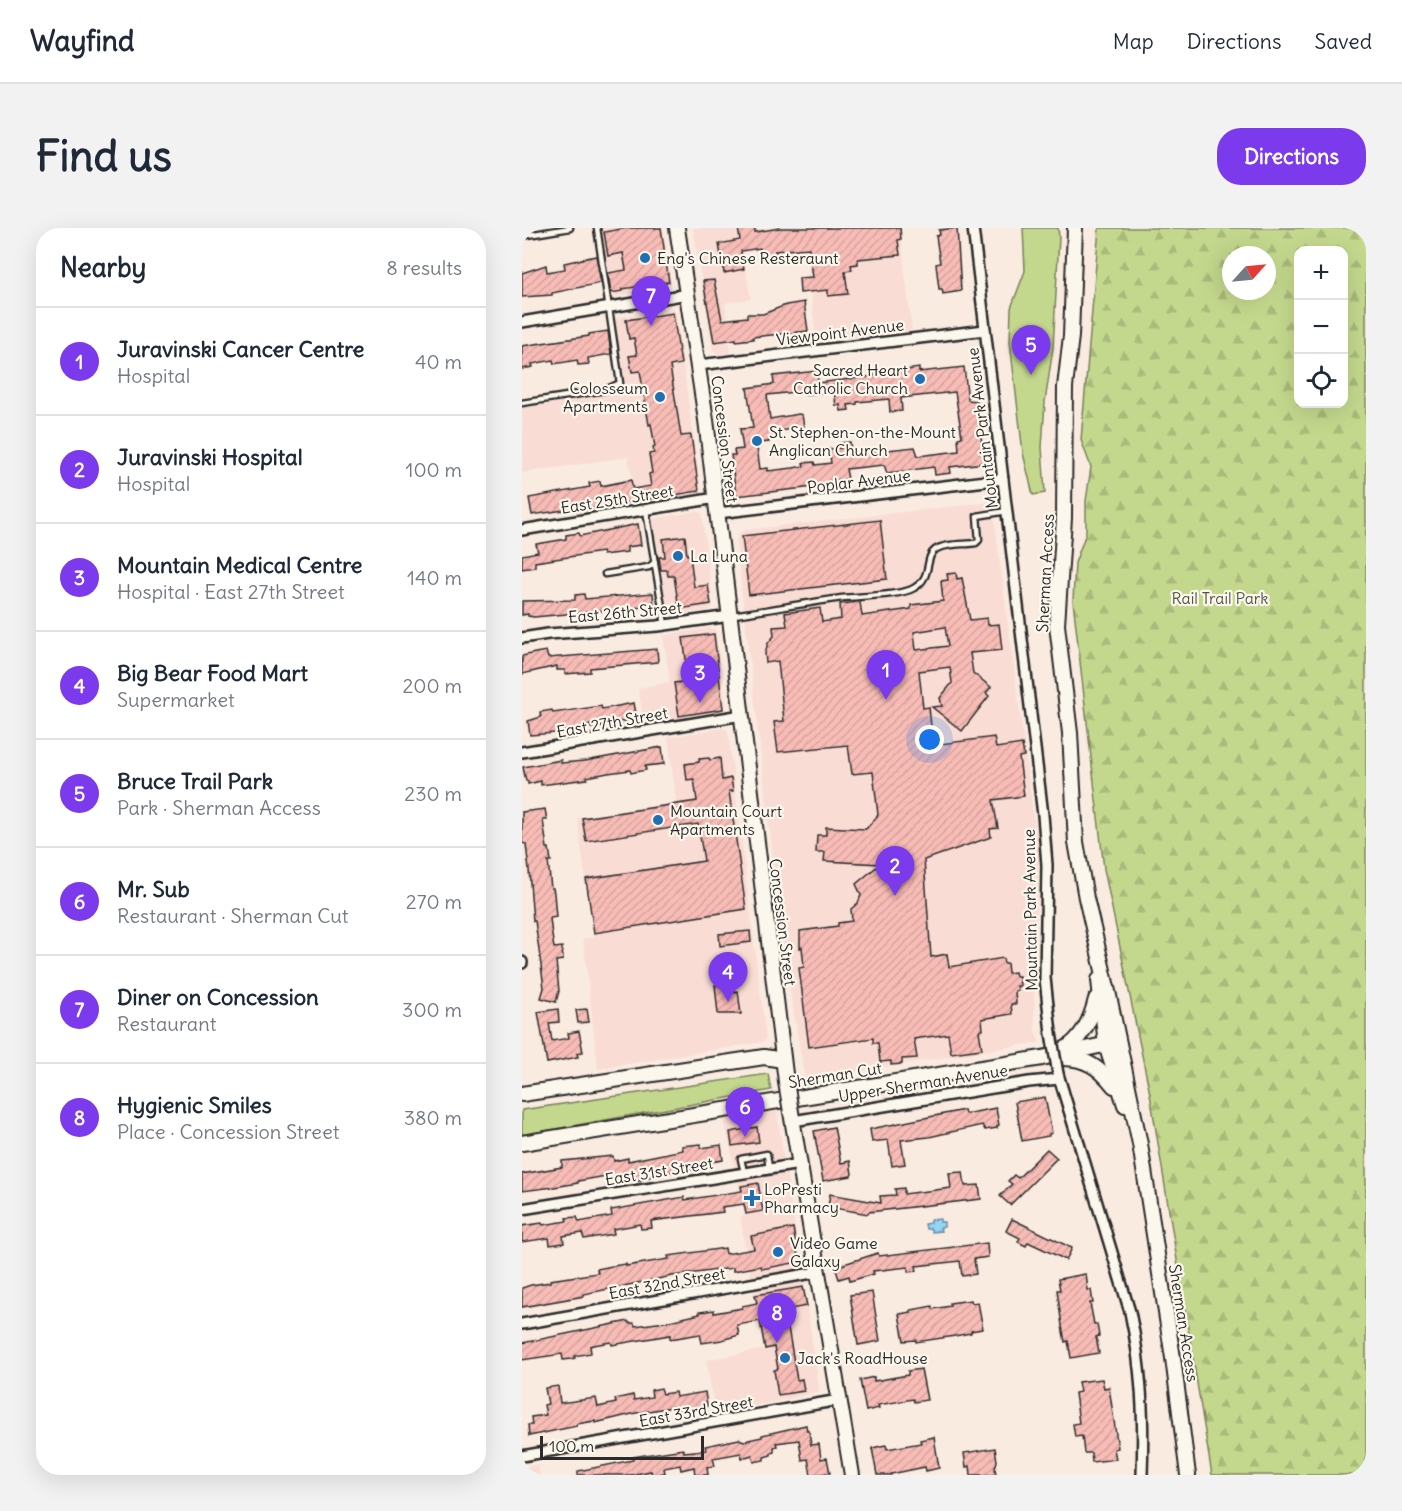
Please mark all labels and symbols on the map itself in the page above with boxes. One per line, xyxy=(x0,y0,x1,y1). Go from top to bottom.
north arrow xyxy=(1222,246,1276,300)
place label: Eng's Chinese Resteraunt xyxy=(657,248,839,268)
marker: Eng's Chinese Resteraunt xyxy=(638,251,652,265)
pin: 7 xyxy=(632,276,670,326)
street label: Viewpoint Avenue xyxy=(775,314,905,350)
pin: 5 xyxy=(1012,326,1050,375)
street label: Mountain Park Avenue xyxy=(962,346,1002,510)
place label: Sacred Heart Catholic Church xyxy=(793,360,909,398)
marker: Sacred Heart Catholic Church xyxy=(913,372,927,386)
street label: Concession Street xyxy=(707,374,743,504)
place label: Colosseum Apartments xyxy=(563,378,648,416)
marker: Colosseum Apartments xyxy=(653,390,667,404)
place label: St. Stephen-on-the-Mount Anglican Church xyxy=(769,422,957,460)
marker: St. Stephen-on-the-Mount Anglican Church xyxy=(750,434,764,448)
street label: Poplar Avenue xyxy=(806,465,912,497)
street label: East 25th Street xyxy=(559,480,675,518)
street label: Sherman Access xyxy=(1032,513,1058,633)
place label: La Luna xyxy=(690,546,748,566)
marker: La Luna xyxy=(671,549,685,563)
park label: Rail Trail Park xyxy=(1171,588,1269,608)
street label: East 26th Street xyxy=(567,597,683,627)
pin: 1 xyxy=(866,650,906,700)
pin: 3 xyxy=(680,654,720,703)
street label: East 27th Street xyxy=(555,702,670,742)
your location xyxy=(915,725,944,754)
place label: Mountain Court Apartments xyxy=(670,801,783,839)
marker: Mountain Court Apartments xyxy=(651,813,665,827)
street label: Mountain Park Avenue xyxy=(1019,829,1041,991)
pin: 2 xyxy=(876,846,914,896)
street label: Concession Street xyxy=(765,857,801,987)
pin: 4 xyxy=(708,952,748,1002)
street label: Sherman Cut xyxy=(787,1058,884,1092)
street label: Upper Sherman Avenue xyxy=(837,1060,1009,1106)
pin: 6 xyxy=(726,1088,764,1137)
street label: East 31st Street xyxy=(603,1152,715,1189)
place label: LoPresti Pharmacy xyxy=(764,1179,839,1217)
marker: LoPresti Pharmacy xyxy=(745,1191,759,1205)
place label: Video Game Galaxy xyxy=(790,1233,878,1271)
marker: Video Game Galaxy xyxy=(771,1245,785,1259)
street label: East 32nd Street xyxy=(607,1263,727,1303)
street label: Sherman Access xyxy=(1165,1263,1203,1383)
pin: 8 xyxy=(758,1294,796,1343)
place label: Jack's RoadHouse xyxy=(797,1348,928,1368)
marker: Jack's RoadHouse xyxy=(778,1351,792,1365)
street label: East 33rd Street xyxy=(638,1391,755,1431)
scale bar xyxy=(540,1433,704,1460)

